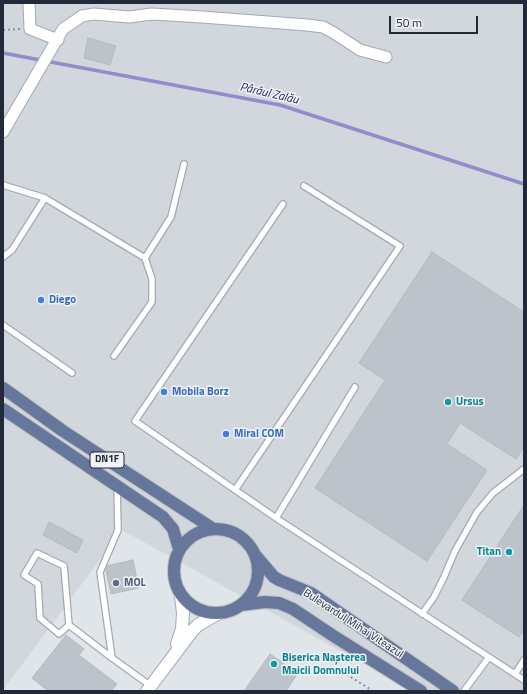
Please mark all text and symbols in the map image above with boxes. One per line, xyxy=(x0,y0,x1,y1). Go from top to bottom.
scale bar xyxy=(391,8,480,34)
text: 50 m xyxy=(396,13,422,32)
water label: Pârâul Zalău xyxy=(238,80,300,108)
place label: Diego xyxy=(49,293,76,307)
marker: Diego xyxy=(36,295,46,305)
place label: Mobila Borz xyxy=(172,385,229,399)
marker: Mobila Borz xyxy=(159,387,169,397)
place label: Ursus xyxy=(456,395,484,409)
marker: Ursus xyxy=(443,397,453,407)
place label: Miral COM xyxy=(234,427,284,441)
marker: Miral COM xyxy=(221,429,231,439)
road number: DN1F xyxy=(90,452,124,468)
place label: Titan xyxy=(477,545,501,559)
marker: Titan xyxy=(504,547,514,557)
place label: MOL xyxy=(124,576,146,590)
marker: MOL xyxy=(111,578,121,588)
street label: Bulevardul Mihai Viteazul xyxy=(300,587,406,661)
place label: Biserica Nașterea Maicii Domnului xyxy=(282,651,366,677)
marker: Biserica Nașterea Maicii Domnului xyxy=(269,659,279,669)

